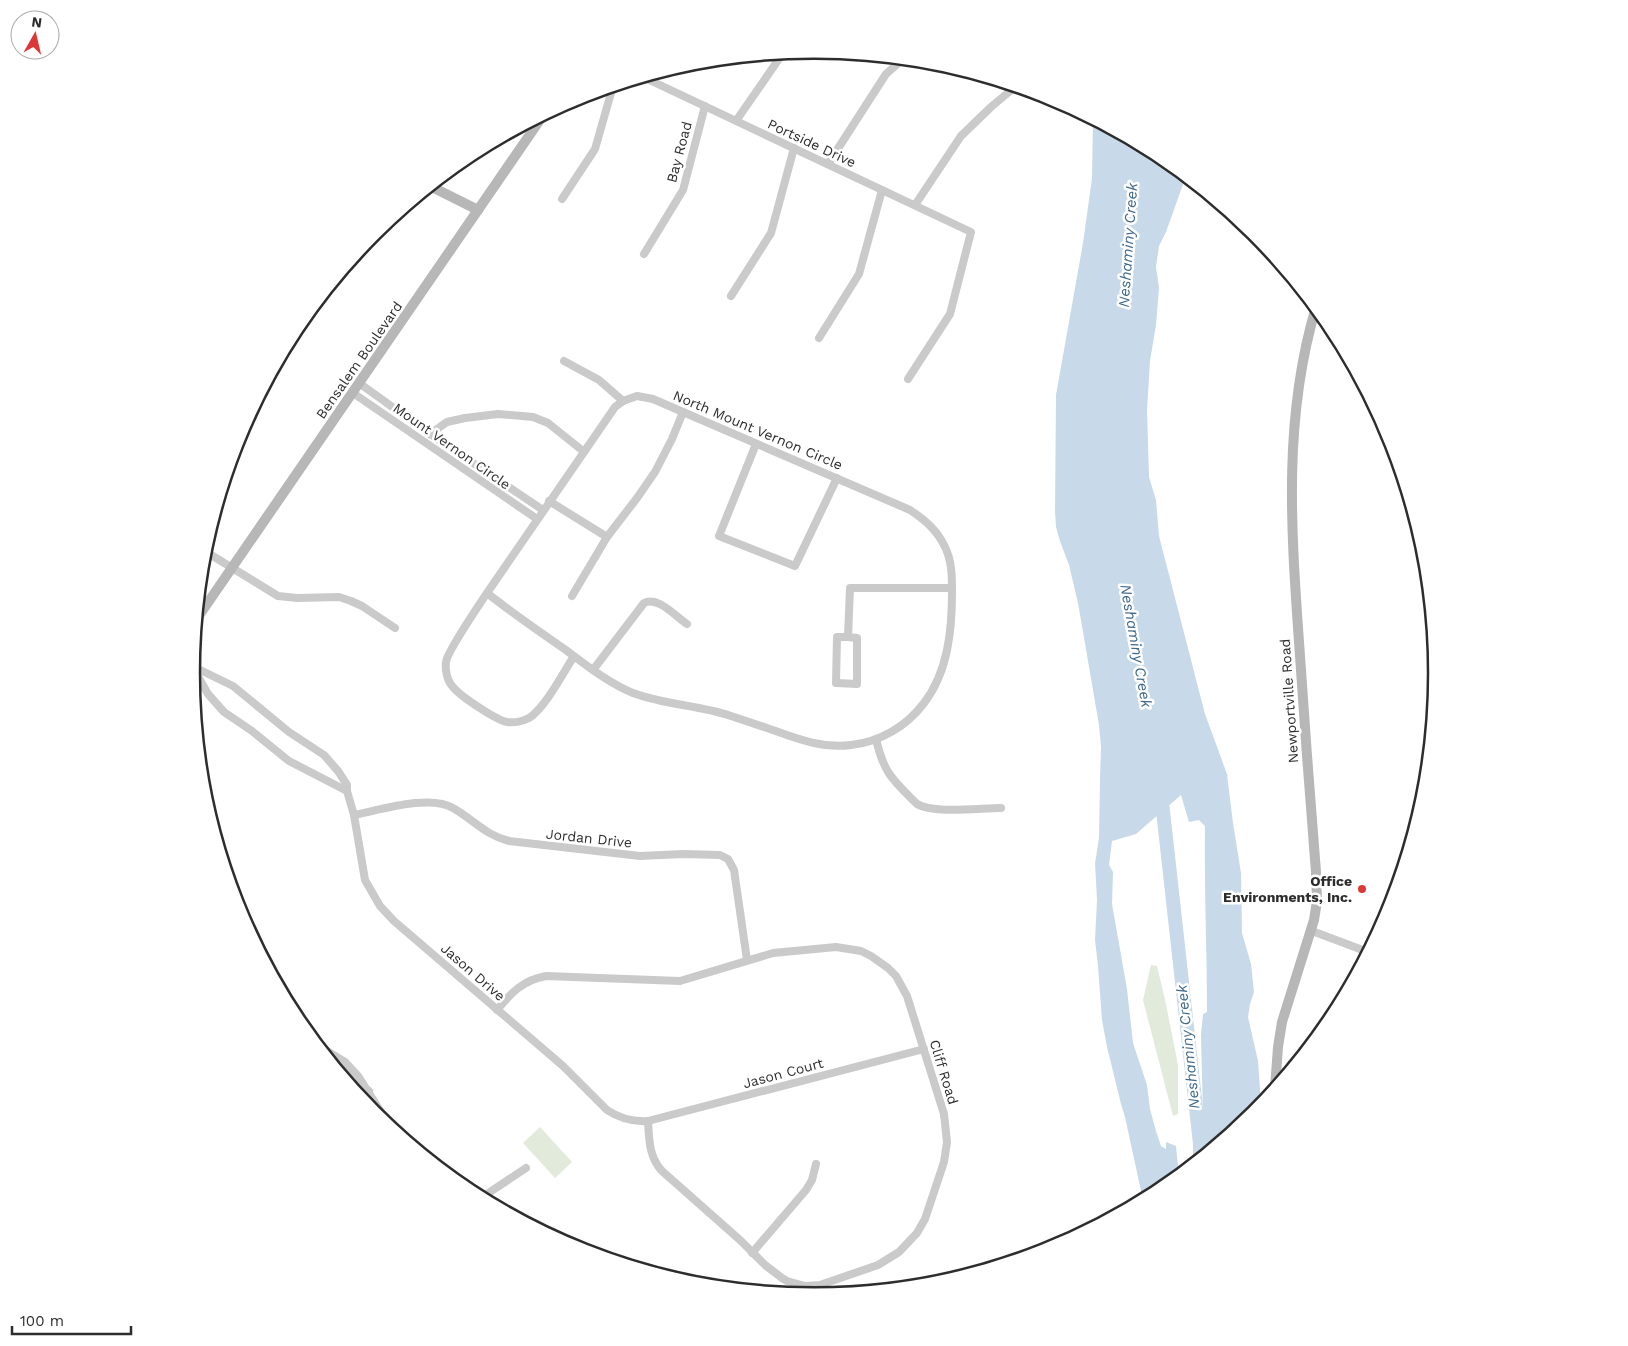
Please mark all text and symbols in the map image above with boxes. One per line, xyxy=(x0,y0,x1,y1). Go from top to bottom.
north arrow xyxy=(10,10,60,60)
text: N xyxy=(31,13,43,31)
street label: Portside Drive xyxy=(765,116,859,170)
street label: Bay Road xyxy=(663,120,695,184)
water label: Neshaminy Creek xyxy=(1115,181,1141,308)
street label: Bensalem Boulevard xyxy=(312,298,406,422)
street label: North Mount Vernon Circle xyxy=(671,387,845,473)
street label: Mount Vernon Circle xyxy=(390,399,514,493)
water label: Neshaminy Creek xyxy=(1116,583,1156,710)
street label: Newportville Road xyxy=(1277,638,1301,764)
street label: Jordan Drive xyxy=(545,826,633,850)
place label: Office Environments, Inc. xyxy=(1223,873,1352,905)
marker: Office Environments, Inc. xyxy=(1356,883,1368,895)
street label: Jason Drive xyxy=(438,940,508,1004)
water label: Neshaminy Creek xyxy=(1172,983,1203,1110)
street label: Cliff Road xyxy=(927,1038,961,1106)
street label: Jason Court xyxy=(741,1055,825,1091)
scale bar xyxy=(12,1304,131,1336)
text: 100 m xyxy=(20,1312,64,1330)

